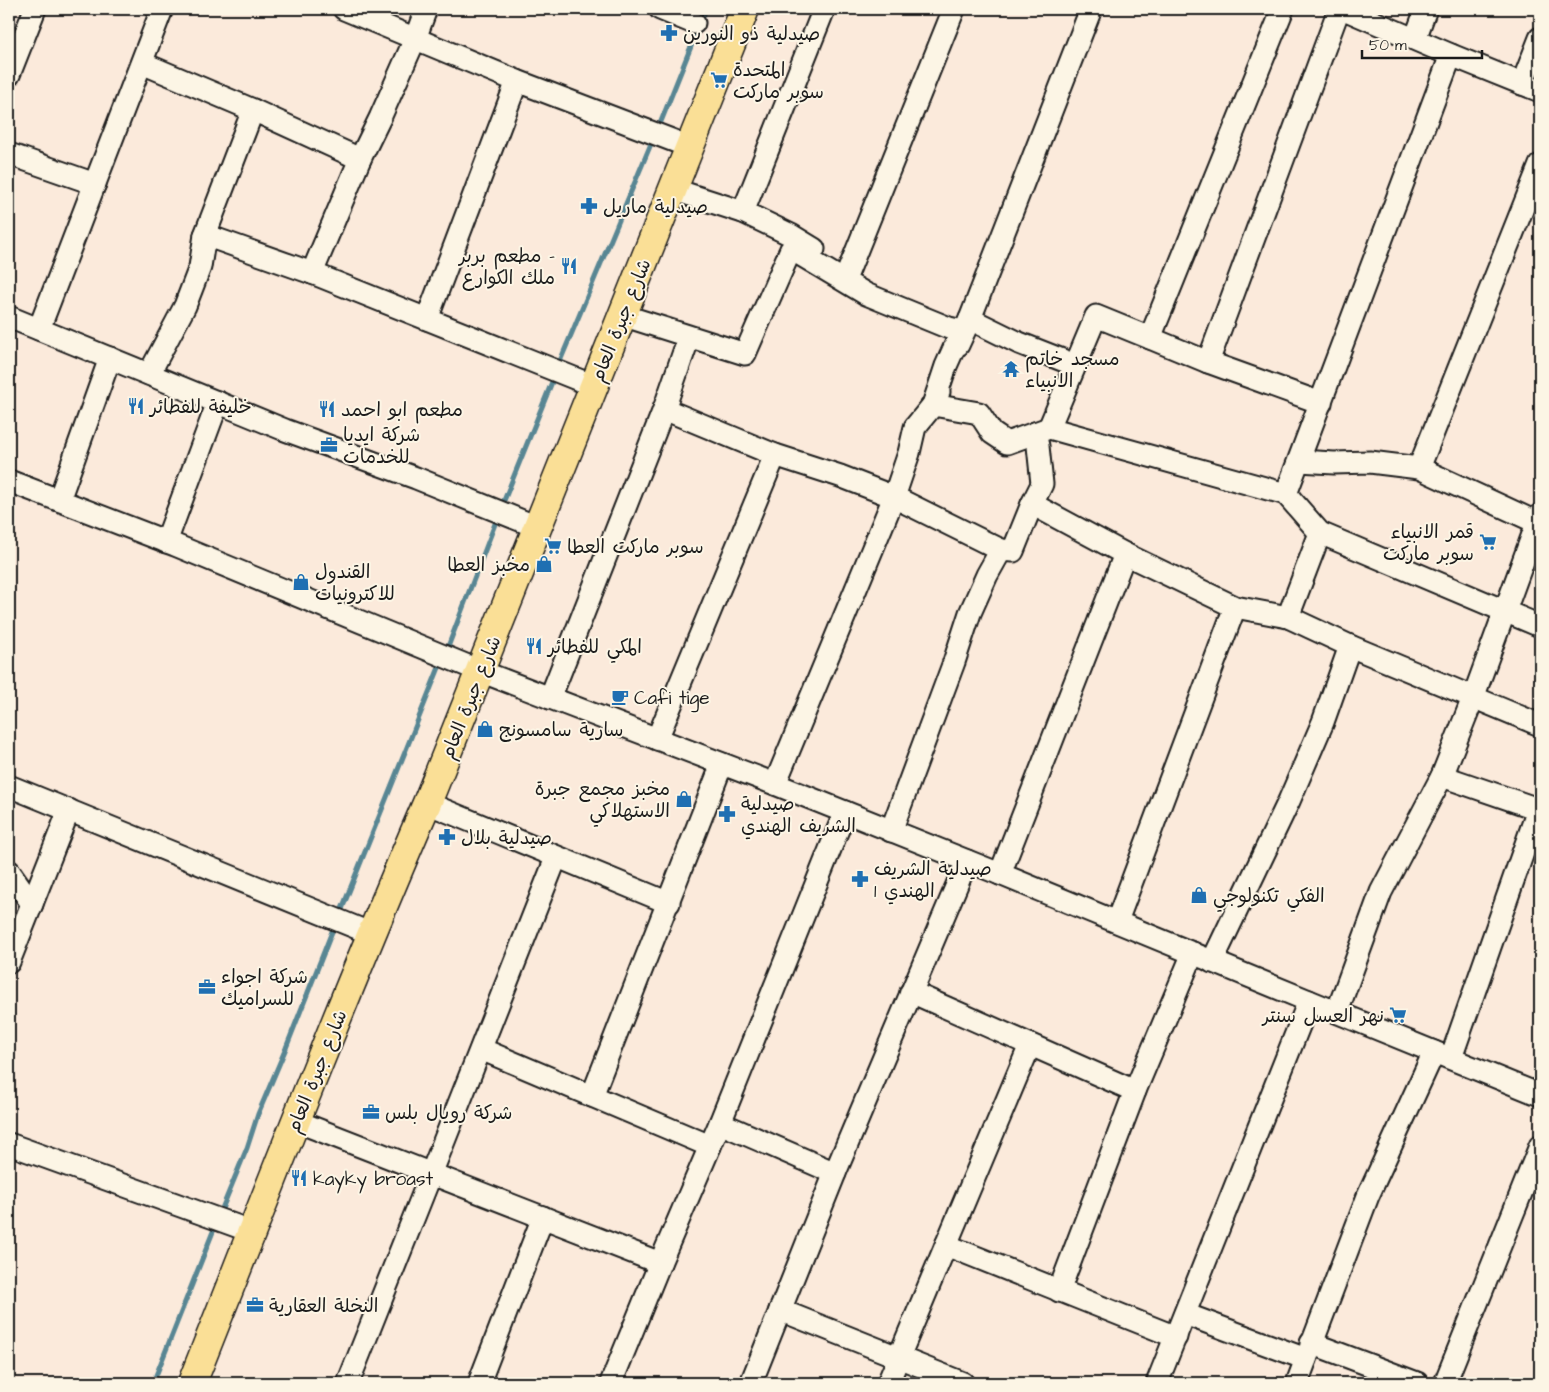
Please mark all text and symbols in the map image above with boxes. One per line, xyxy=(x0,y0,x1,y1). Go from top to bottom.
place label: صيدلية ذو النورين xyxy=(683,21,820,48)
pharmacy icon: صيدلية ذو النورين xyxy=(659,23,679,43)
scale bar xyxy=(1362,28,1482,60)
text: 50 m xyxy=(1369,35,1407,56)
place label: المتحدة سوبر ماركت xyxy=(733,57,824,106)
supermarket icon: المتحدة سوبر ماركت xyxy=(709,70,729,90)
place label: صيدلية ماريل xyxy=(603,194,708,221)
pharmacy icon: صيدلية ماريل xyxy=(579,196,599,216)
place label: مطعم بربر - ملك الكوارع xyxy=(457,243,555,292)
street label: شارع جبرة العام xyxy=(584,255,658,386)
restaurant icon: مطعم بربر - ملك الكوارع xyxy=(559,256,579,276)
place label: مسجد خاتم الانبياء xyxy=(1025,346,1120,395)
temple icon: مسجد خاتم الانبياء xyxy=(1001,359,1021,379)
place label: خليفة للفطائر xyxy=(148,394,252,421)
restaurant icon: خليفة للفطائر xyxy=(126,396,146,416)
place label: مطعم ابو احمد xyxy=(341,397,463,424)
restaurant icon: مطعم ابو احمد xyxy=(317,399,337,419)
place label: شركة ايديا للخدمات xyxy=(343,422,420,471)
office icon: شركة ايديا للخدمات xyxy=(319,435,339,455)
place label: قمر الانبياء سوبر ماركت xyxy=(1383,519,1474,568)
supermarket icon: قمر الانبياء سوبر ماركت xyxy=(1478,532,1498,552)
place label: سوبر ماركت العطا xyxy=(567,534,704,561)
supermarket icon: سوبر ماركت العطا xyxy=(543,536,563,556)
place label: مخبز العطا xyxy=(447,552,530,579)
shop icon: مخبز العطا xyxy=(534,554,554,574)
place label: القندول للاكترونيات xyxy=(315,559,395,608)
shop icon: القندول للاكترونيات xyxy=(291,572,311,592)
street label: شارع جبرة العام xyxy=(434,632,508,763)
place label: المكي للفطائر xyxy=(546,634,642,663)
restaurant icon: المكي للفطائر xyxy=(524,636,544,656)
place label: Cafi tige xyxy=(634,685,710,713)
cafe icon: Cafi tige xyxy=(610,687,630,707)
place label: سارية سامسونج xyxy=(499,717,623,744)
shop icon: سارية سامسونج xyxy=(475,719,495,739)
place label: مخبز مجمع جبرة الاستهلاكي xyxy=(535,776,670,827)
shop icon: مخبز مجمع جبرة الاستهلاكي xyxy=(674,789,694,809)
place label: صيدلية الشريف الهندي xyxy=(741,791,856,840)
pharmacy icon: صيدلية الشريف الهندي xyxy=(717,804,737,824)
place label: صيدلية بلال xyxy=(461,825,552,852)
pharmacy icon: صيدلية بلال xyxy=(437,827,457,847)
place label: صيدلية الشريف الهندي 1 xyxy=(874,856,992,905)
pharmacy icon: صيدلية الشريف الهندي 1 xyxy=(850,869,870,889)
place label: الفكي تكنولوجي xyxy=(1213,883,1325,912)
shop icon: الفكي تكنولوجي xyxy=(1189,885,1209,905)
place label: شركة اجواء للسراميك xyxy=(221,964,308,1013)
office icon: شركة اجواء للسراميك xyxy=(197,977,217,997)
place label: نهر العسل سنتر xyxy=(1261,1003,1384,1030)
supermarket icon: نهر العسل سنتر xyxy=(1388,1005,1408,1025)
street label: شارع جبرة العام xyxy=(280,1006,354,1137)
place label: شركة رويال بلس xyxy=(385,1100,512,1127)
office icon: شركة رويال بلس xyxy=(361,1102,381,1122)
place label: kayky broast xyxy=(313,1166,434,1194)
restaurant icon: kayky broast xyxy=(289,1168,309,1188)
place label: النخلة العقارية xyxy=(269,1293,378,1320)
office icon: النخلة العقارية xyxy=(245,1295,265,1315)

